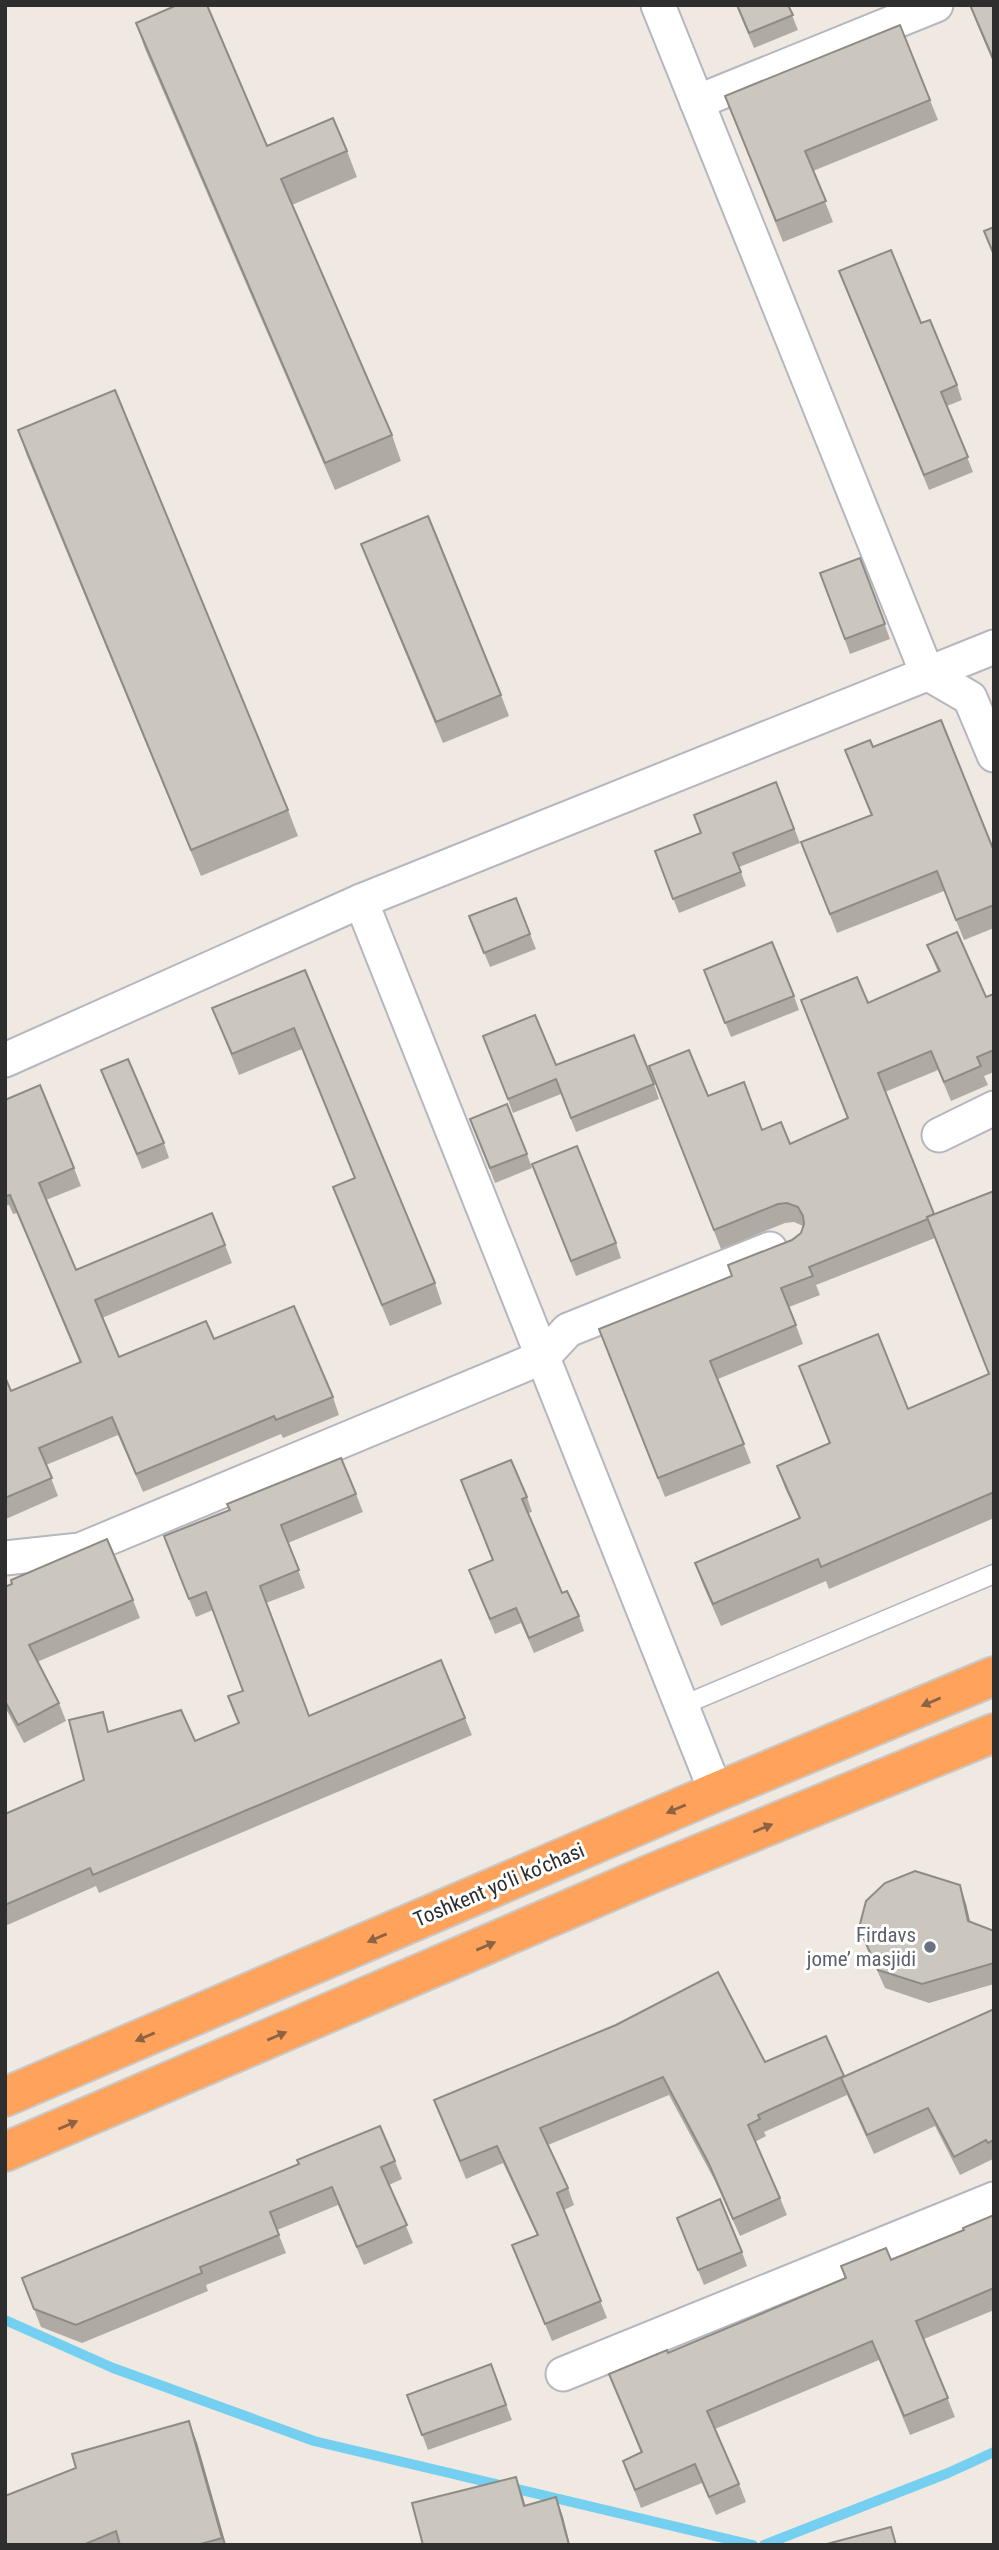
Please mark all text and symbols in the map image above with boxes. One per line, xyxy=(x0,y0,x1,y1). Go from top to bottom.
one-way arrow xyxy=(921,1696,941,1708)
one-way arrow xyxy=(666,1803,686,1815)
one-way arrow xyxy=(753,1822,773,1834)
street label: Toshkent yo‘li ko‘chasi xyxy=(410,1838,588,1932)
place label: Firdavs jome’ masjidi xyxy=(806,1923,916,1971)
one-way arrow xyxy=(366,1932,387,1943)
marker: Firdavs jome’ masjidi xyxy=(922,1939,938,1955)
one-way arrow xyxy=(476,1940,497,1951)
one-way arrow xyxy=(267,2030,288,2041)
one-way arrow xyxy=(135,2032,156,2043)
one-way arrow xyxy=(58,2120,79,2131)

